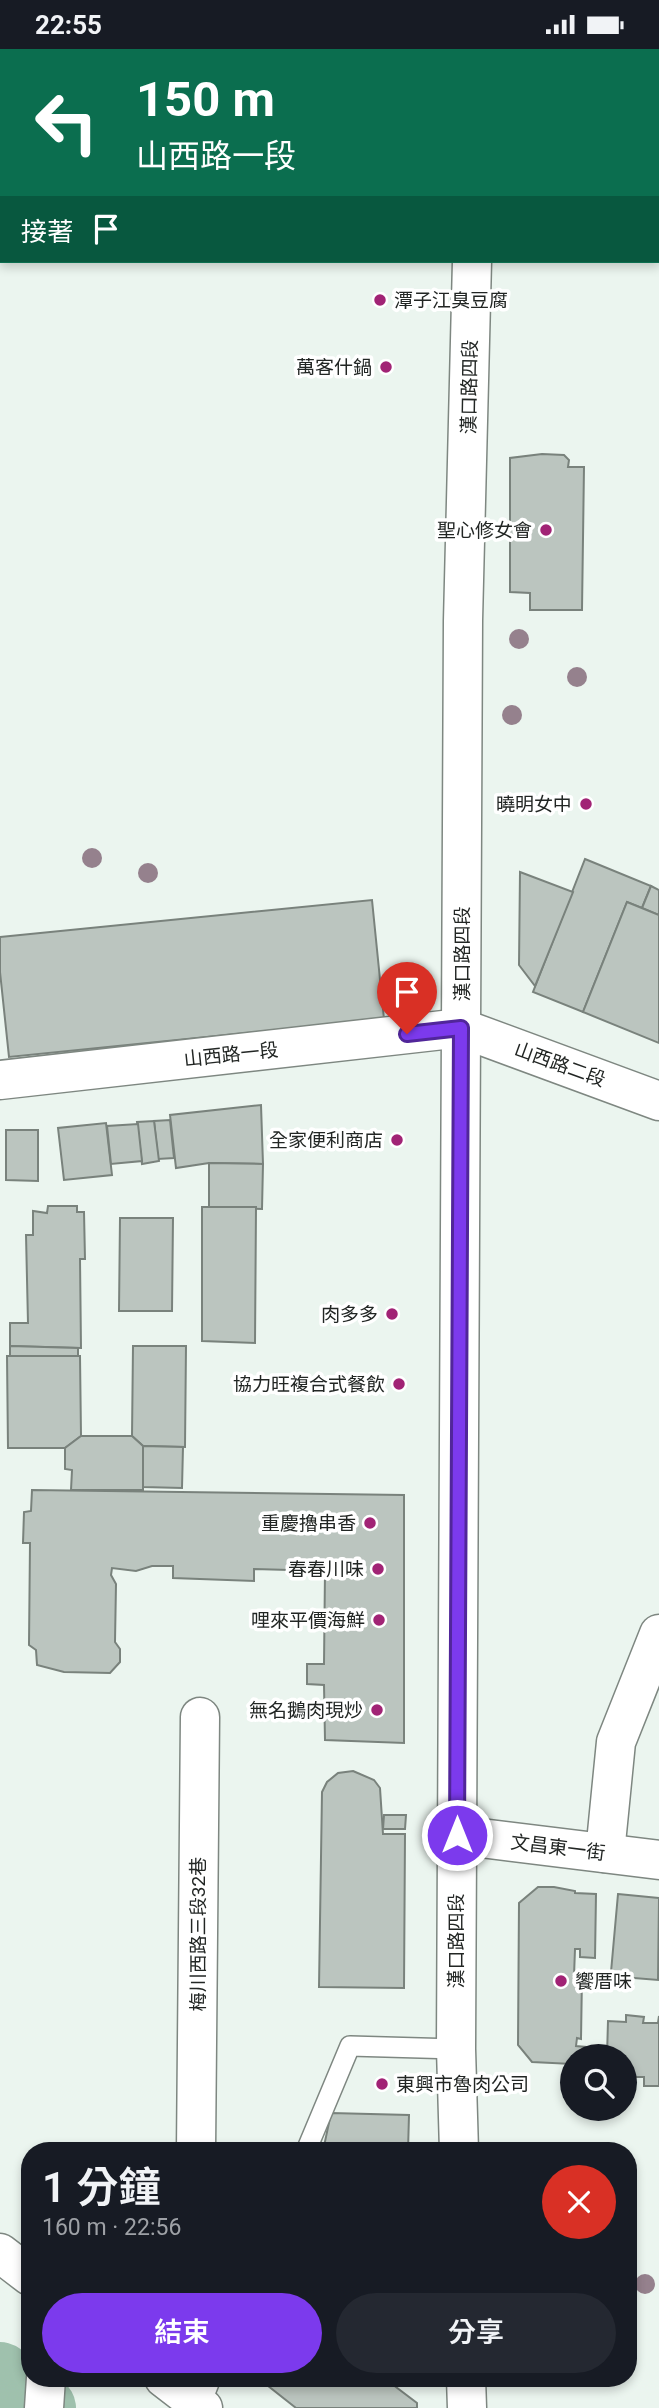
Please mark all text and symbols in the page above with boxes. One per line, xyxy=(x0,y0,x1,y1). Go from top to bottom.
text: 22:55 xyxy=(35,10,102,40)
text: 150 m xyxy=(136,71,275,128)
icon: left xyxy=(21,77,112,168)
text: 山西路一段 xyxy=(136,137,296,175)
icon: arrive xyxy=(87,210,125,248)
text: 接著 xyxy=(21,217,73,247)
place label: 潭子江臭豆腐 xyxy=(394,289,508,312)
marker: 潭子江臭豆腐 xyxy=(372,292,388,308)
street label: 漢口路四段 xyxy=(457,339,482,435)
place label: 萬客什鍋 xyxy=(296,356,372,379)
marker: 萬客什鍋 xyxy=(378,359,394,375)
place label: 聖心修女會 xyxy=(437,519,532,542)
marker: 聖心修女會 xyxy=(538,522,554,538)
place label: 曉明女中 xyxy=(496,793,572,816)
marker: 曉明女中 xyxy=(578,796,594,812)
street label: 漢口路四段 xyxy=(451,906,474,1002)
pin xyxy=(377,962,437,1034)
icon: arrive xyxy=(388,973,426,1011)
street label: 山西路二段 xyxy=(511,1037,608,1092)
street label: 山西路一段 xyxy=(183,1038,280,1071)
place label: 全家便利商店 xyxy=(269,1129,383,1152)
marker: 全家便利商店 xyxy=(389,1132,405,1148)
place label: 肉多多 xyxy=(321,1303,378,1326)
marker: 肉多多 xyxy=(384,1306,400,1322)
place label: 協力旺複合式餐飲 xyxy=(233,1373,385,1396)
marker: 協力旺複合式餐飲 xyxy=(391,1376,407,1392)
place label: 重慶擼串香 xyxy=(261,1512,356,1535)
marker: 重慶擼串香 xyxy=(362,1515,378,1531)
place label: 春春川味 xyxy=(288,1558,364,1581)
marker: 春春川味 xyxy=(370,1561,386,1577)
place label: 哩來平價海鮮 xyxy=(251,1609,365,1632)
marker: 哩來平價海鮮 xyxy=(371,1612,387,1628)
place label: 無名鵝肉現炒 xyxy=(249,1699,363,1722)
marker: 無名鵝肉現炒 xyxy=(369,1702,385,1718)
position arrow xyxy=(420,1798,494,1872)
street label: 文昌東一街 xyxy=(509,1830,606,1865)
street label: 梅川西路三段32巷 xyxy=(187,1857,210,2011)
street label: 漢口路四段 xyxy=(445,1893,468,1989)
place label: 饗厝味 xyxy=(575,1970,632,1993)
marker: 饗厝味 xyxy=(553,1973,569,1989)
map controls xyxy=(560,2044,637,2121)
button: search xyxy=(560,2044,637,2121)
place label: 東興市魯肉公司 xyxy=(396,2073,529,2096)
marker: 東興市魯肉公司 xyxy=(374,2076,390,2092)
text: 1 分鐘 xyxy=(42,2163,160,2212)
button: close xyxy=(542,2165,616,2239)
text: 160 m · 22:56 xyxy=(42,2214,181,2241)
button: 結束 xyxy=(42,2293,322,2373)
button: 分享 xyxy=(336,2293,616,2373)

